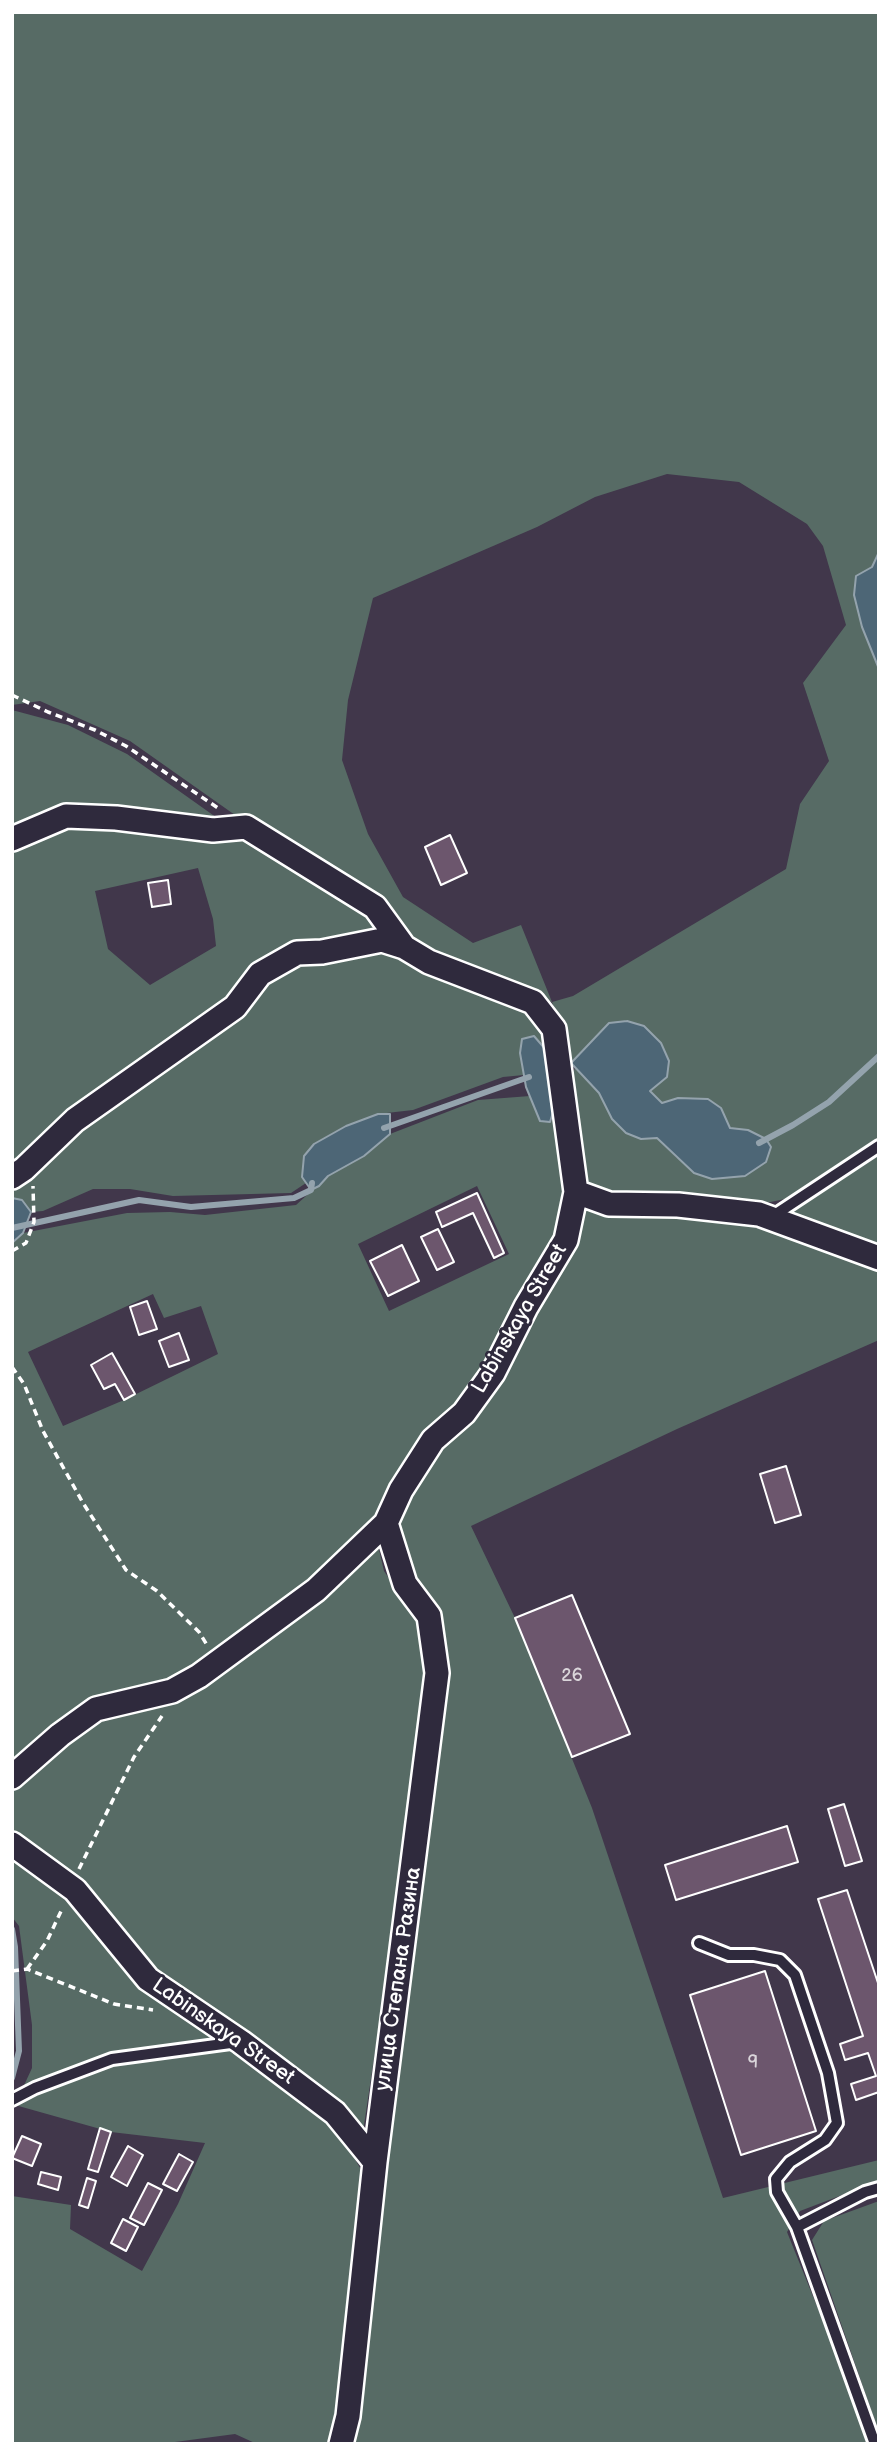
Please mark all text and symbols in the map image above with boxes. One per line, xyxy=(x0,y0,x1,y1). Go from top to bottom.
street label: Labinskaya Street xyxy=(467,1240,573,1398)
house number: 26 xyxy=(561,1665,583,1687)
street label: улица Степана Разина xyxy=(371,1865,427,2093)
street label: Labinskaya Street xyxy=(147,1973,299,2091)
house number: 9 xyxy=(748,2052,758,2074)

